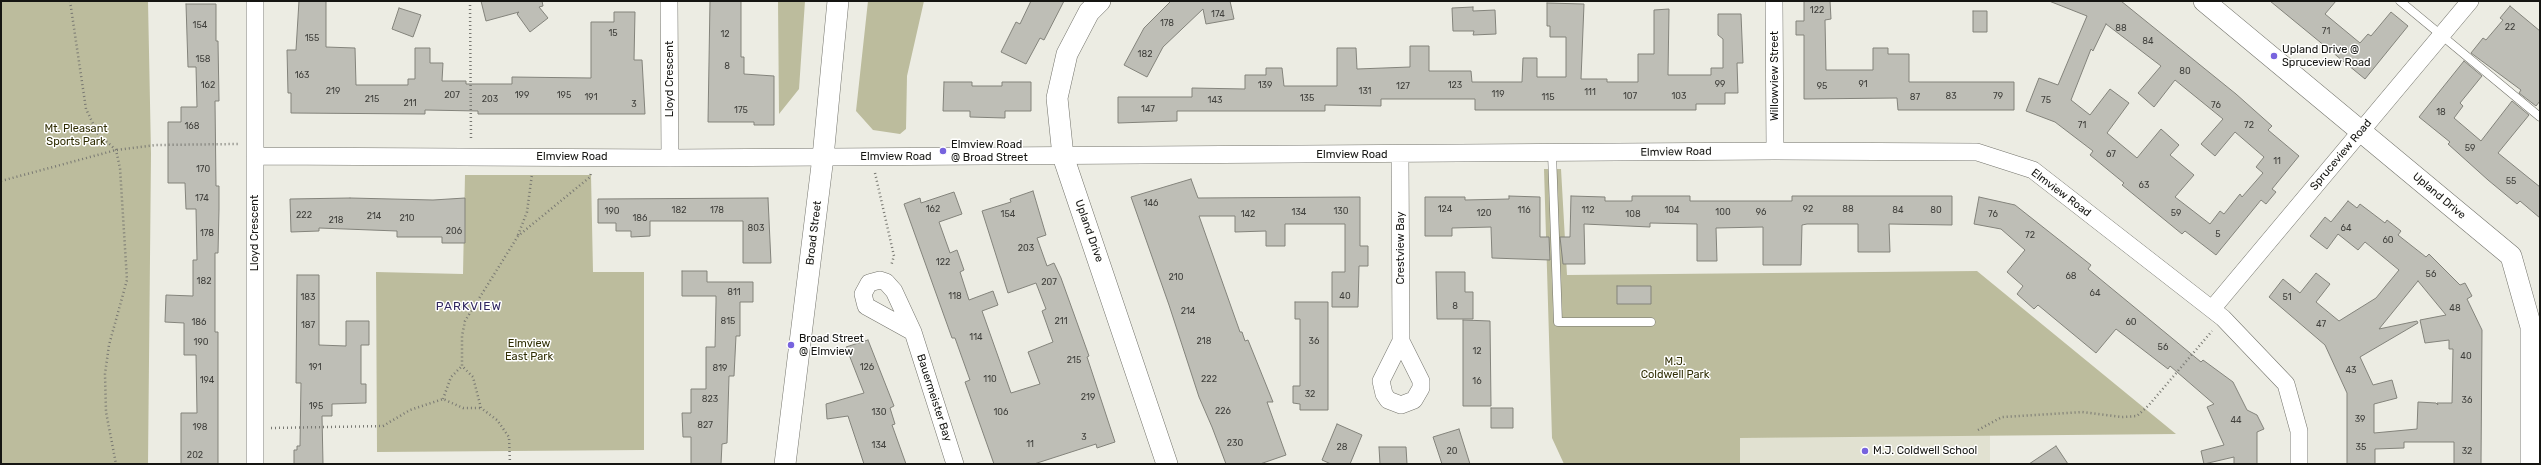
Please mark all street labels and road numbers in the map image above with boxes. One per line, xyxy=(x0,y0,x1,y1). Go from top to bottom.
street label: Willowview Street xyxy=(1768,31,1782,121)
street label: Lloyd Crescent xyxy=(663,41,677,117)
street label: Spruceview Road xyxy=(2307,117,2375,193)
street label: Elmview Road xyxy=(1640,145,1712,159)
street label: Elmview Road xyxy=(1316,148,1388,162)
street label: Elmview Road xyxy=(536,150,608,164)
street label: Elmview Road xyxy=(860,150,932,164)
street label: Elmview Road xyxy=(2029,166,2093,220)
street label: Upland Drive xyxy=(2410,170,2468,222)
street label: Lloyd Crescent xyxy=(248,195,262,271)
street label: Upland Drive xyxy=(1072,198,1106,264)
street label: Broad Street xyxy=(803,200,825,266)
street label: Crestview Bay xyxy=(1394,211,1408,285)
street label: Bauermeister Bay xyxy=(914,353,954,443)

